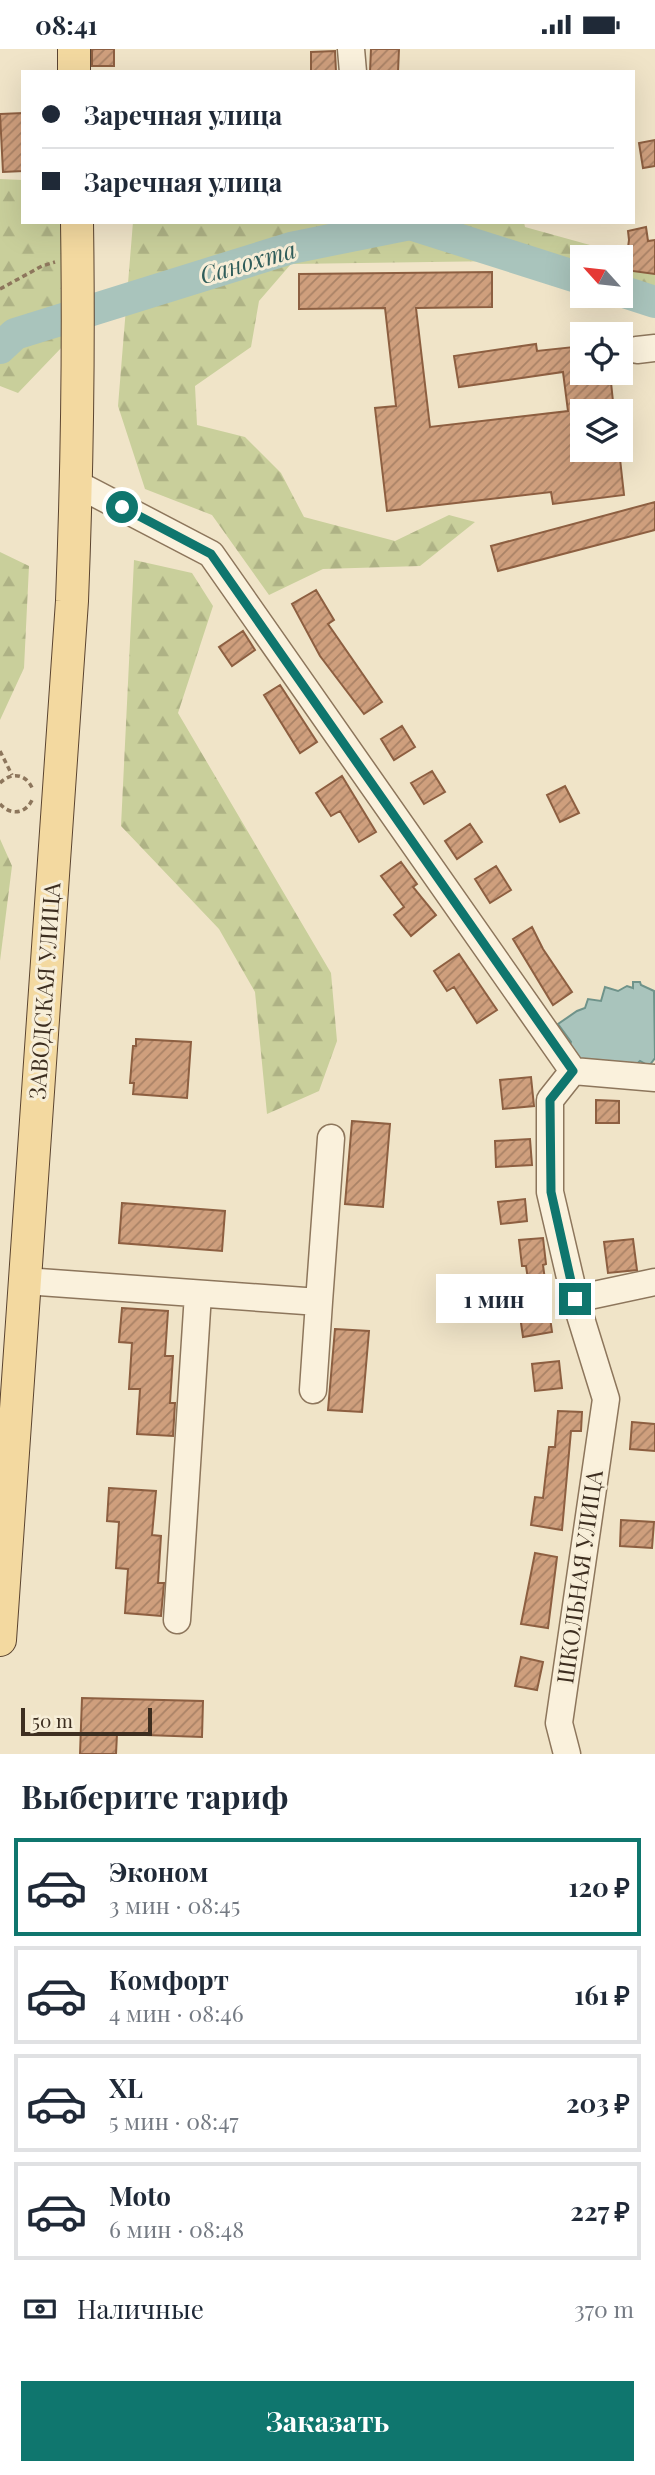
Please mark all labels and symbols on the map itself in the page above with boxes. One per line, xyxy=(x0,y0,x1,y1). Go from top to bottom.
water label: Санохта xyxy=(196,232,299,290)
north arrow xyxy=(570,245,634,308)
route start xyxy=(106,491,138,523)
street label: ЗАВОДСКАЯ УЛИЦА xyxy=(20,881,67,1100)
callout: 1 мин xyxy=(435,1275,550,1323)
route end xyxy=(559,1283,591,1315)
street label: ШКОЛЬНАЯ УЛИЦА xyxy=(548,1467,609,1686)
scale bar xyxy=(21,1705,152,1737)

